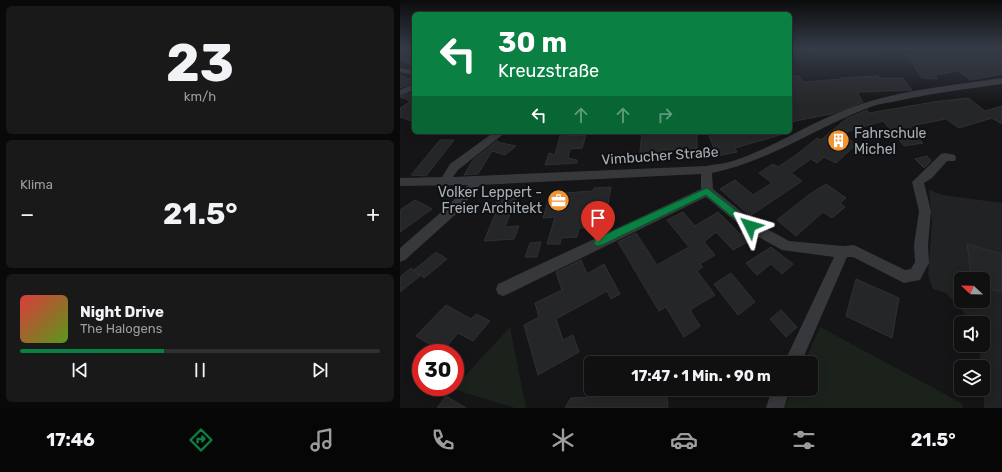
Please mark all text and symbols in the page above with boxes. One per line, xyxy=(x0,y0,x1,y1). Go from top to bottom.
text: 30 m xyxy=(498,26,567,59)
icon: left xyxy=(432,28,484,80)
text: 23 xyxy=(166,32,234,94)
text: Kreuzstraße xyxy=(498,60,599,82)
text: km/h xyxy=(184,89,216,104)
icon: left xyxy=(528,104,550,126)
icon: ahead xyxy=(570,104,592,126)
icon: ahead xyxy=(612,104,634,126)
icon: right xyxy=(654,104,676,126)
place label: Fahrschule Michel xyxy=(854,125,927,158)
building icon: Fahrschule Michel xyxy=(826,128,852,154)
street label: Vimbucher Straße xyxy=(601,143,719,169)
text: Klima xyxy=(20,177,53,192)
place label: Volker Leppert - Freier Architekt xyxy=(438,184,543,217)
office icon: Volker Leppert - Freier Architekt xyxy=(545,187,571,213)
text: 21.5° xyxy=(163,196,238,232)
text: − xyxy=(20,201,34,228)
text: + xyxy=(366,201,380,228)
pin xyxy=(581,201,615,242)
position arrow xyxy=(729,205,771,247)
icon: arrive xyxy=(587,207,609,229)
north arrow xyxy=(954,272,990,308)
map controls xyxy=(954,272,990,396)
text: Night Drive xyxy=(80,303,164,321)
button: sound xyxy=(954,316,990,352)
text: The Halogens xyxy=(80,321,162,336)
speed limit sign: 30 xyxy=(412,344,464,396)
icon: previous xyxy=(69,359,91,381)
icon: pause xyxy=(189,359,211,381)
icon: next xyxy=(309,359,331,381)
button: layers xyxy=(954,360,990,396)
text: 17:47 · 1 Min. · 90 m xyxy=(631,367,771,385)
icon: directions xyxy=(187,426,215,454)
icon: music xyxy=(308,426,336,454)
icon: phone xyxy=(429,426,457,454)
icon: climate xyxy=(549,426,577,454)
icon: car xyxy=(670,426,698,454)
icon: filters xyxy=(790,426,818,454)
text: 17:46 xyxy=(46,429,95,451)
text: 21.5° xyxy=(911,429,956,451)

